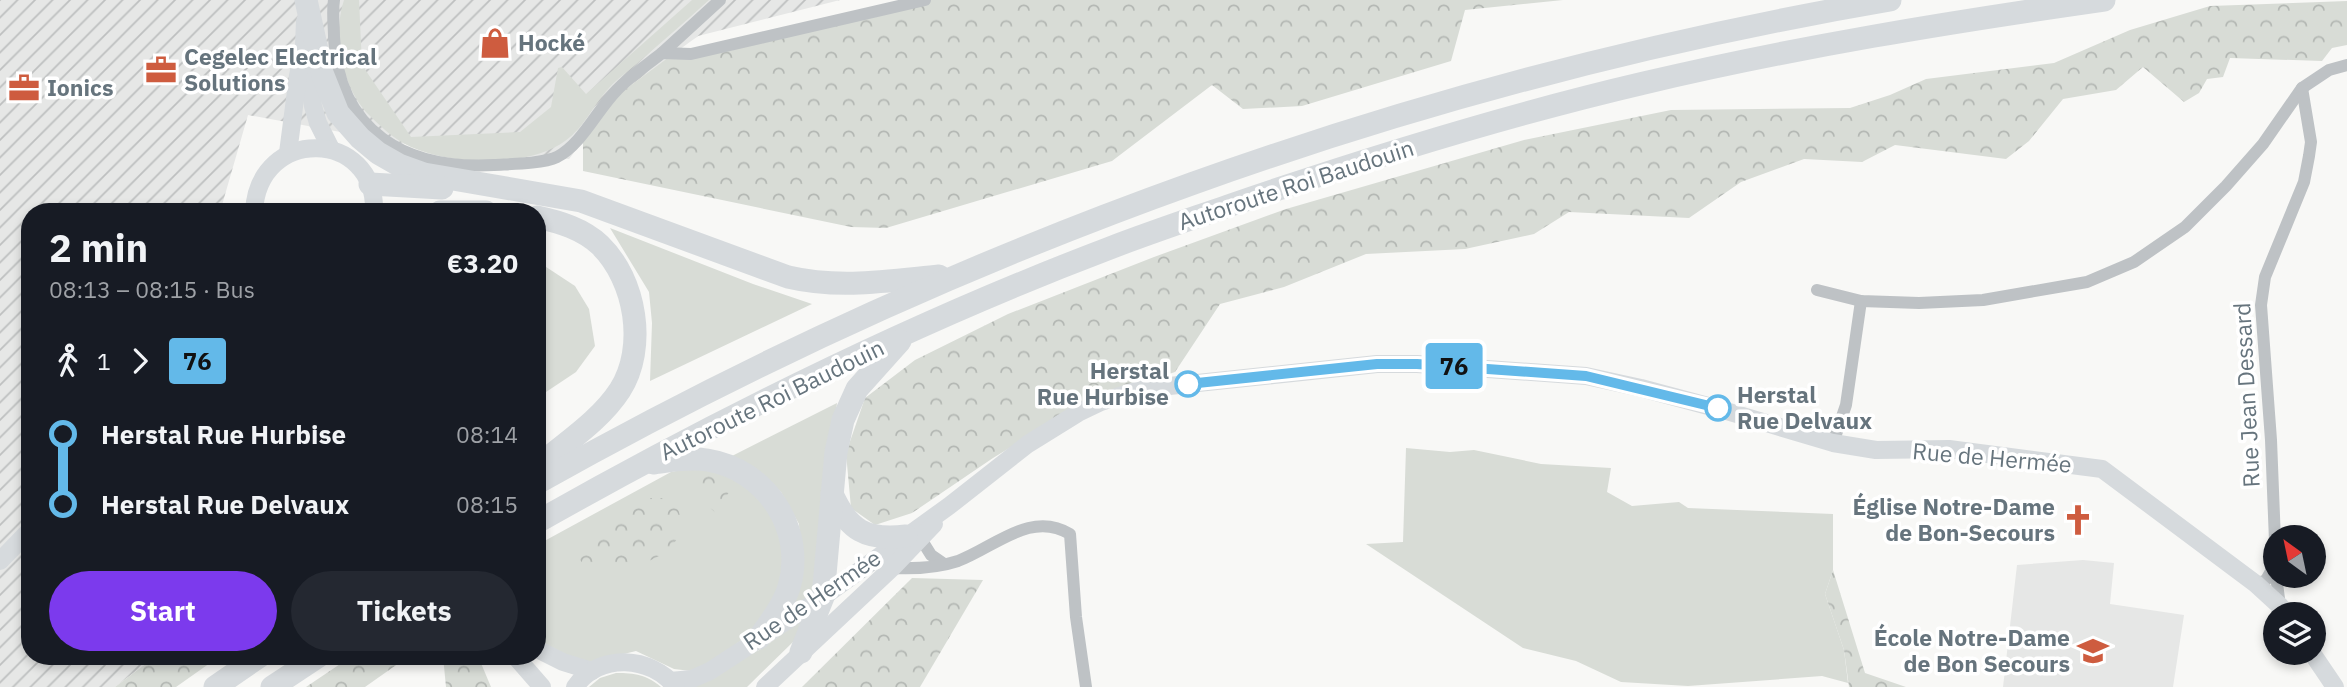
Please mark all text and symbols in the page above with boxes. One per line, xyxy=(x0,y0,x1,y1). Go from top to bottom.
shop icon: Hocké xyxy=(478,26,512,60)
place label: Hocké xyxy=(518,27,585,57)
place label: Cegelec Electrical Solutions xyxy=(184,41,377,97)
office icon: Cegelec Electrical Solutions xyxy=(144,53,178,87)
office icon: Ionics xyxy=(7,71,41,105)
place label: Ionics xyxy=(47,72,114,102)
street label: Autoroute Roi Baudouin xyxy=(1174,132,1417,236)
text: 2 min xyxy=(49,223,148,272)
text: €3.20 xyxy=(447,246,518,280)
text: 08:13 – 08:15 · Bus xyxy=(49,274,255,304)
street label: Rue Jean Dessard xyxy=(2226,302,2266,488)
street label: Autoroute Roi Baudouin xyxy=(654,332,889,466)
icon: walk xyxy=(49,342,87,380)
icon: forward xyxy=(121,342,159,380)
line badge: 76 xyxy=(1422,343,1486,389)
text: 76 xyxy=(183,345,212,377)
text: 1 xyxy=(97,346,111,376)
text: 76 xyxy=(1440,350,1468,382)
place label: Herstal Rue Hurbise xyxy=(1037,355,1169,411)
marker: Herstal Rue Hurbise xyxy=(1175,371,1201,397)
place label: Herstal Rue Delvaux xyxy=(1737,379,1872,435)
marker: Herstal Rue Delvaux xyxy=(1705,395,1731,421)
text: Herstal Rue Hurbise xyxy=(101,417,346,451)
text: 08:14 xyxy=(456,419,518,449)
street label: Rue de Hermée xyxy=(1911,435,2073,479)
text: Herstal Rue Delvaux xyxy=(101,487,349,521)
text: 08:15 xyxy=(456,489,518,519)
place label: Église Notre-Dame de Bon-Secours xyxy=(1852,491,2055,547)
church icon: Église Notre-Dame de Bon-Secours xyxy=(2061,503,2095,537)
north arrow xyxy=(2263,525,2326,588)
map controls xyxy=(2263,525,2326,665)
street label: Rue de Hermée xyxy=(737,542,886,656)
button: Start xyxy=(49,571,277,651)
button: Tickets xyxy=(291,571,518,651)
button: layers xyxy=(2263,602,2326,665)
place label: École Notre-Dame de Bon Secours xyxy=(1874,622,2070,678)
school or university icon: École Notre-Dame de Bon Secours xyxy=(2076,634,2110,668)

